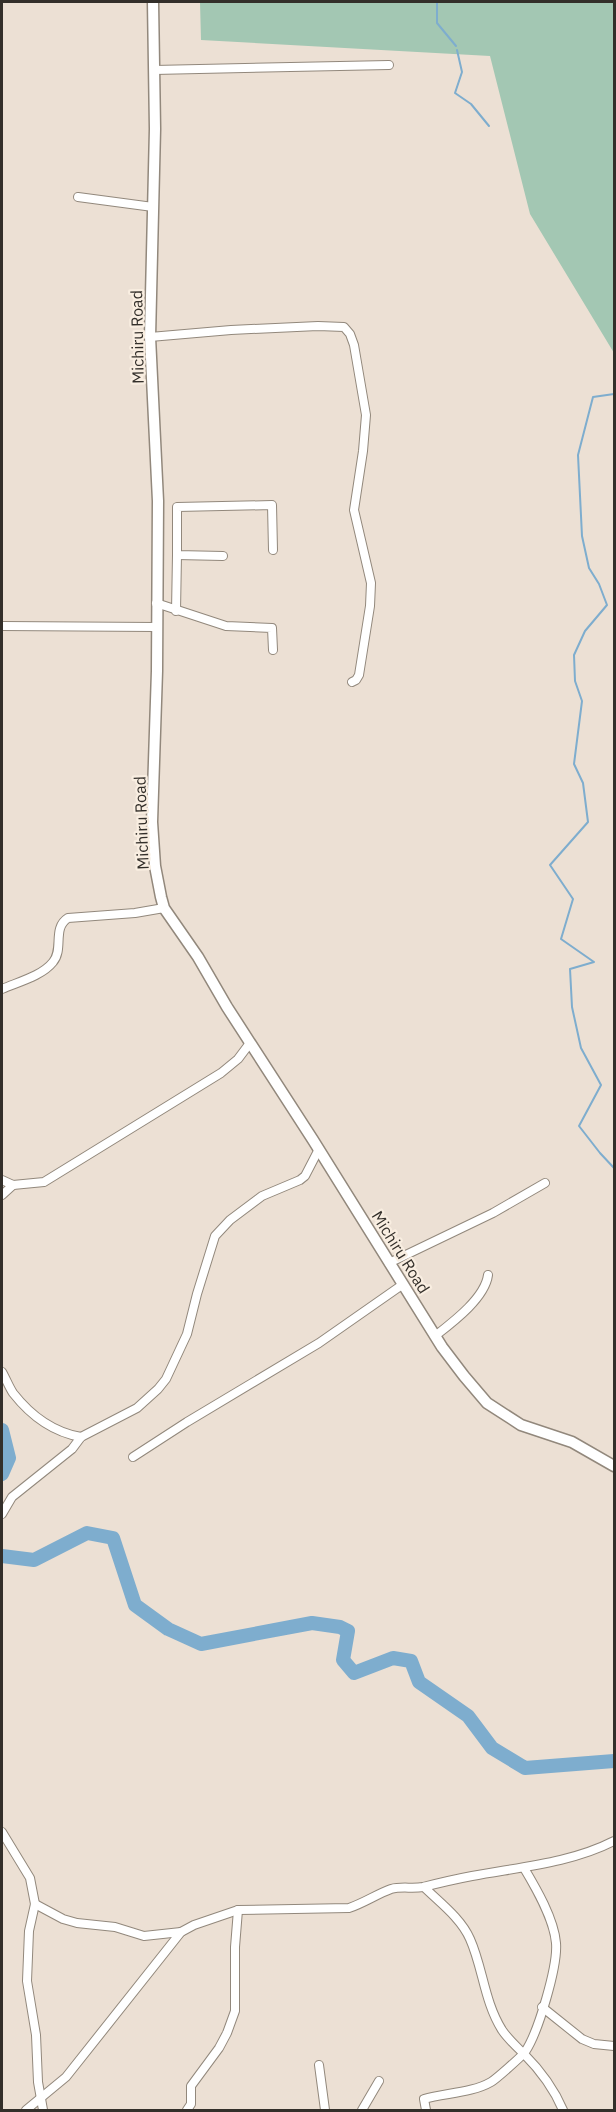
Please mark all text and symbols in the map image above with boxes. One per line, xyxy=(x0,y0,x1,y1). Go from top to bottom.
street label: Michiru Road xyxy=(126,290,148,384)
street label: Michiru Road xyxy=(129,776,153,870)
street label: Michiru Road xyxy=(368,1207,434,1297)

